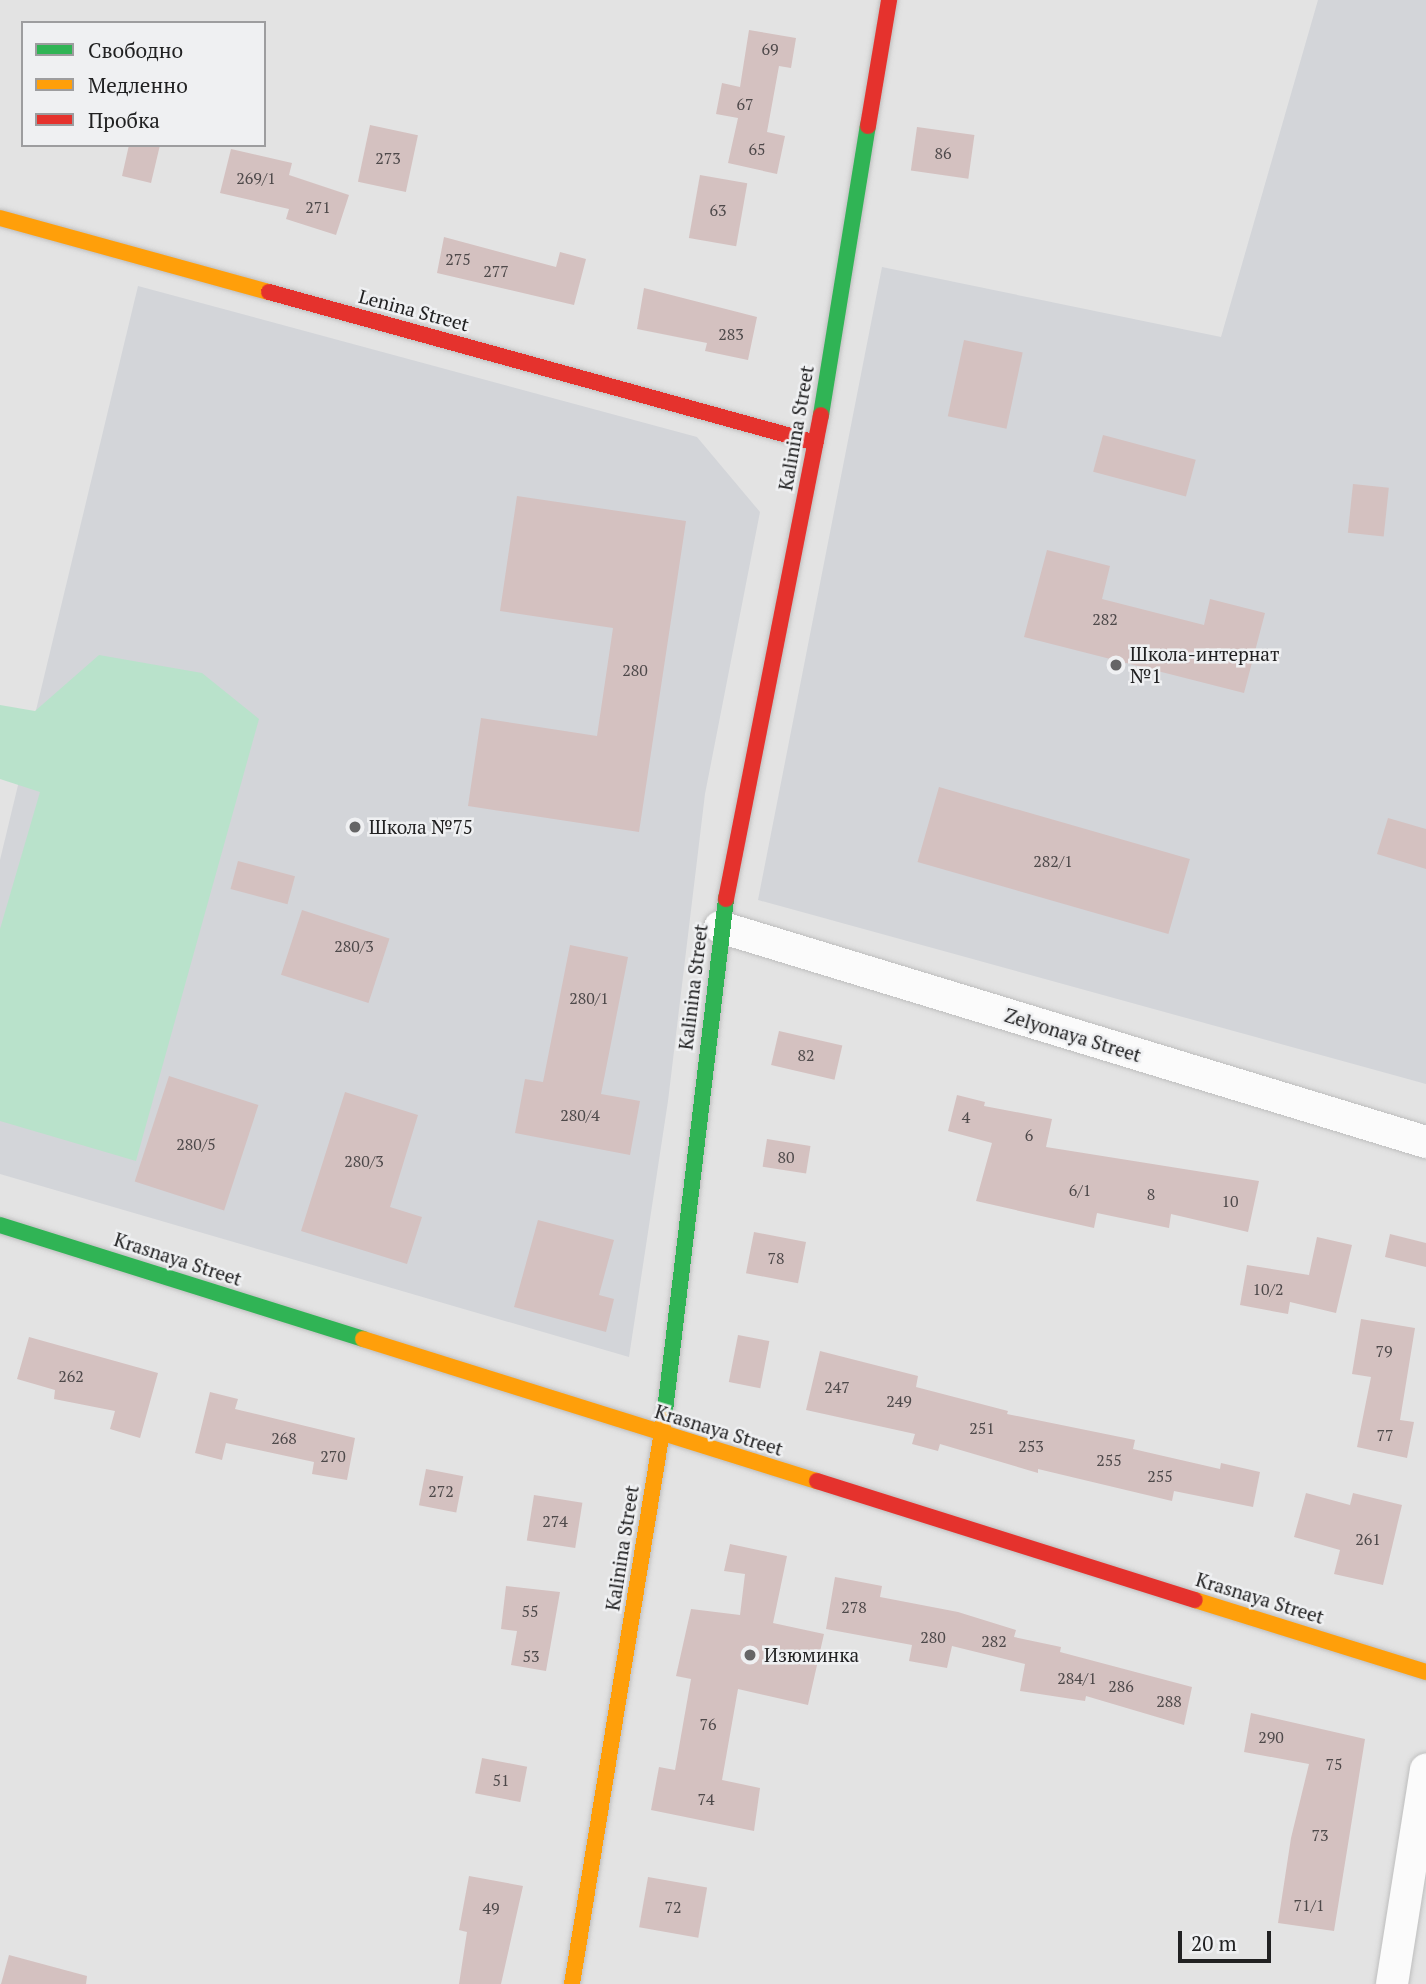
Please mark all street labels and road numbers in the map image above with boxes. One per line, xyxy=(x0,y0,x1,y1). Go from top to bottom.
street label: Lenina Street xyxy=(356,284,472,336)
street label: Kalinina Street xyxy=(774,364,818,492)
street label: Kalinina Street xyxy=(674,923,712,1051)
street label: Zelyonaya Street xyxy=(1002,1003,1144,1067)
street label: Krasnaya Street xyxy=(111,1228,245,1290)
street label: Krasnaya Street xyxy=(652,1400,786,1460)
street label: Kalinina Street xyxy=(601,1484,643,1612)
street label: Krasnaya Street xyxy=(1193,1568,1327,1628)

